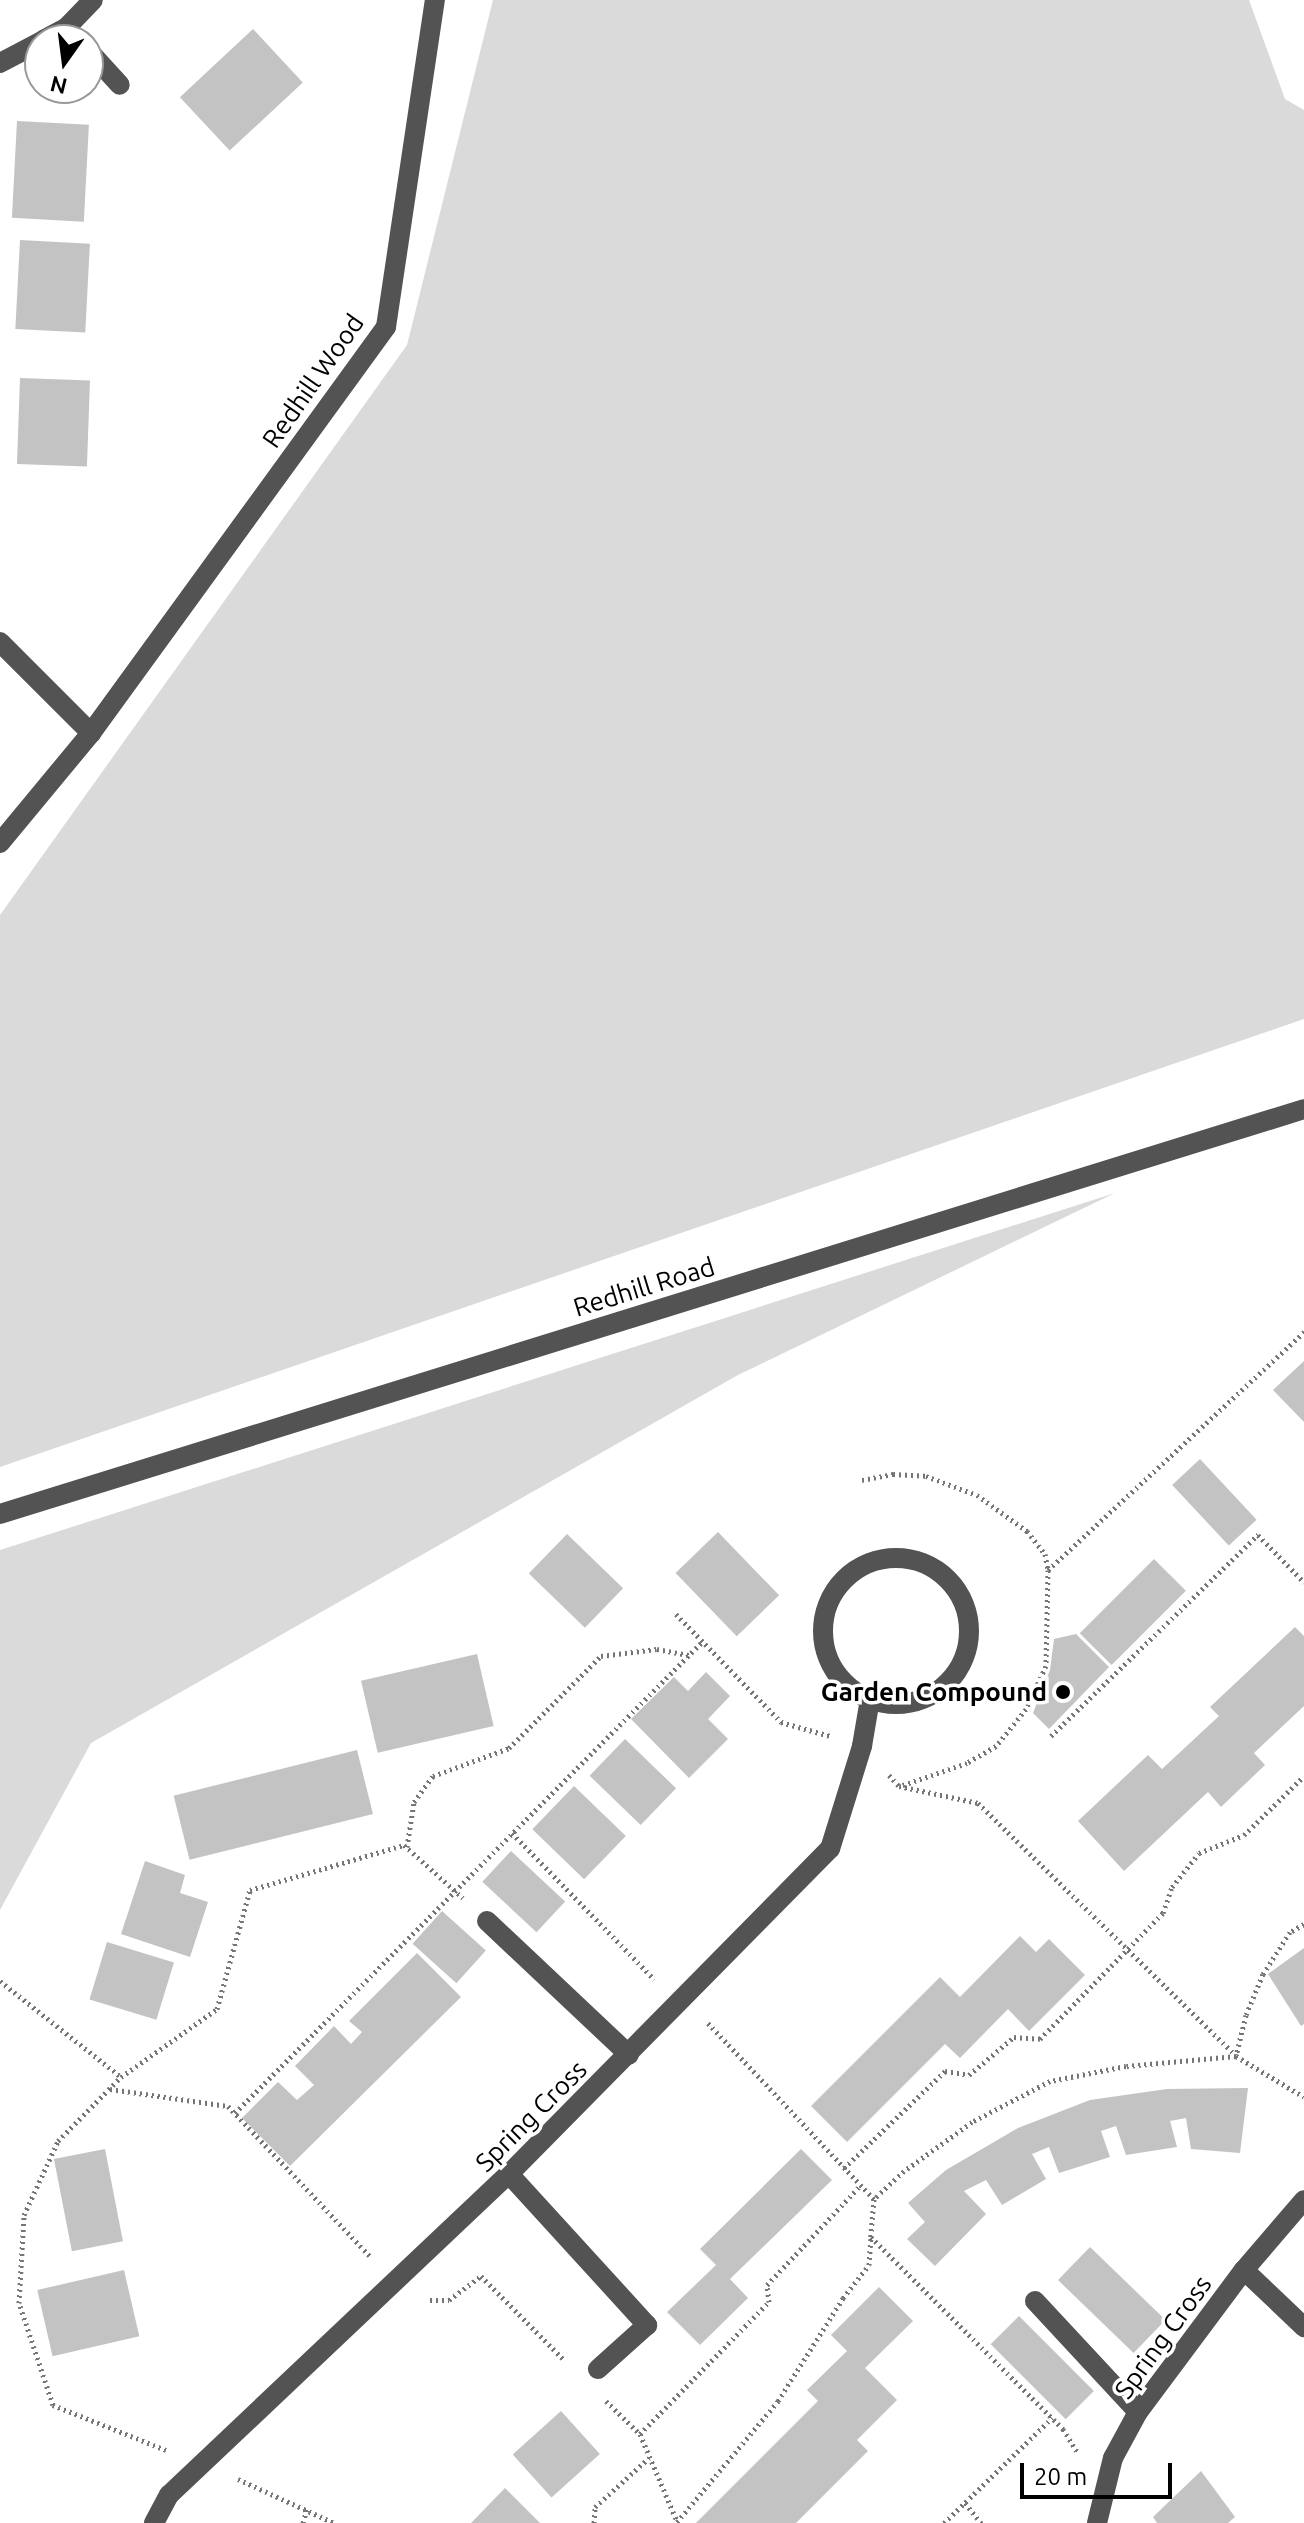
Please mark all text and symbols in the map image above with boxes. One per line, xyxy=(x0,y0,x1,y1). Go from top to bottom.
north arrow xyxy=(24,24,104,104)
text: N xyxy=(48,72,70,100)
street label: Redhill Wood xyxy=(256,308,370,454)
street label: Redhill Road xyxy=(569,1251,719,1323)
place label: Garden Compound xyxy=(821,1676,1047,1708)
marker: Garden Compound xyxy=(1054,1683,1072,1701)
street label: Spring Cross xyxy=(469,2054,593,2178)
street label: Spring Cross xyxy=(1108,2269,1218,2405)
scale bar xyxy=(1024,2447,1176,2497)
text: 20 m xyxy=(1034,2463,1087,2490)

